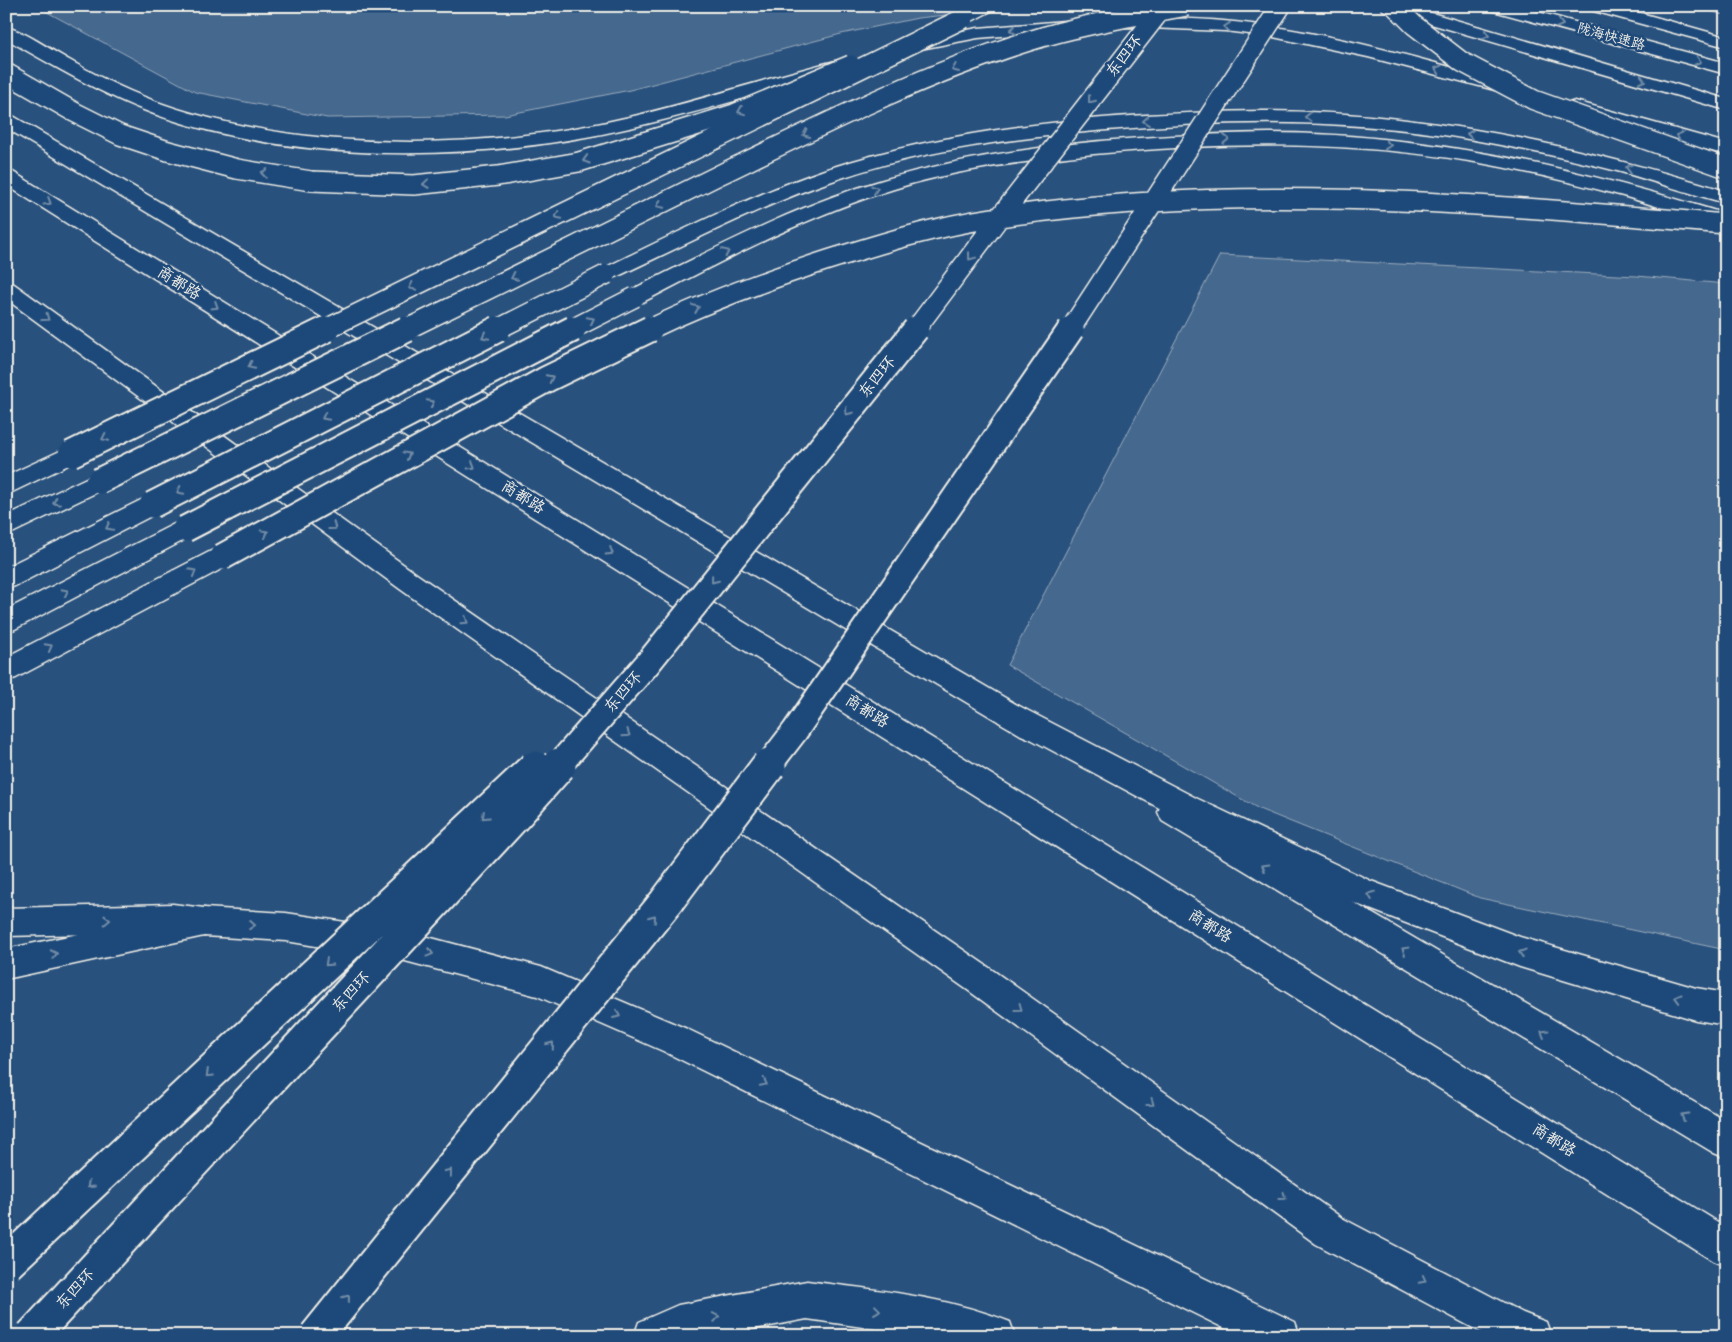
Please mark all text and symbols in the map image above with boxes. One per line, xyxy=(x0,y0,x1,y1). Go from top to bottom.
one-way arrow xyxy=(1555,18,1564,28)
street label: 陇海快速路 xyxy=(1575,18,1647,56)
one-way arrow xyxy=(1223,22,1231,33)
one-way arrow xyxy=(1009,24,1017,35)
one-way arrow xyxy=(1481,29,1490,39)
street label: 东四环 xyxy=(1101,30,1147,82)
one-way arrow xyxy=(1694,56,1702,66)
one-way arrow xyxy=(951,62,960,73)
one-way arrow xyxy=(1433,64,1442,75)
one-way arrow xyxy=(1637,75,1646,85)
one-way arrow xyxy=(1088,94,1096,103)
one-way arrow xyxy=(737,104,746,115)
one-way arrow xyxy=(1304,112,1312,122)
one-way arrow xyxy=(1142,115,1150,126)
one-way arrow xyxy=(802,127,811,138)
one-way arrow xyxy=(1465,130,1474,140)
one-way arrow xyxy=(1674,131,1683,142)
one-way arrow xyxy=(1222,134,1230,144)
one-way arrow xyxy=(1384,140,1392,151)
one-way arrow xyxy=(583,154,591,164)
one-way arrow xyxy=(1624,163,1633,174)
one-way arrow xyxy=(260,168,268,179)
one-way arrow xyxy=(421,178,429,189)
one-way arrow xyxy=(870,185,879,195)
one-way arrow xyxy=(42,195,51,205)
one-way arrow xyxy=(656,199,665,209)
one-way arrow xyxy=(554,210,563,220)
one-way arrow xyxy=(720,248,729,258)
one-way arrow xyxy=(968,251,977,261)
street label: 商都路 xyxy=(153,261,205,305)
one-way arrow xyxy=(511,271,520,281)
one-way arrow xyxy=(408,281,417,291)
one-way arrow xyxy=(210,300,219,309)
one-way arrow xyxy=(692,303,700,313)
one-way arrow xyxy=(40,312,50,321)
one-way arrow xyxy=(585,316,594,326)
one-way arrow xyxy=(481,330,490,340)
street label: 东四环 xyxy=(853,351,901,403)
one-way arrow xyxy=(247,360,256,370)
one-way arrow xyxy=(545,374,554,384)
one-way arrow xyxy=(426,399,435,409)
one-way arrow xyxy=(845,406,854,415)
one-way arrow xyxy=(321,411,330,421)
one-way arrow xyxy=(101,432,110,442)
one-way arrow xyxy=(402,452,411,462)
one-way arrow xyxy=(467,459,476,469)
street label: 商都路 xyxy=(497,475,549,519)
one-way arrow xyxy=(176,485,185,495)
one-way arrow xyxy=(52,496,61,506)
one-way arrow xyxy=(105,521,114,531)
one-way arrow xyxy=(327,521,337,530)
one-way arrow xyxy=(259,529,268,539)
one-way arrow xyxy=(605,545,614,555)
one-way arrow xyxy=(188,568,197,578)
one-way arrow xyxy=(712,574,720,583)
one-way arrow xyxy=(60,588,69,598)
one-way arrow xyxy=(459,615,469,624)
one-way arrow xyxy=(44,643,53,653)
street label: 东四环 xyxy=(599,667,647,717)
street label: 商都路 xyxy=(841,689,893,733)
one-way arrow xyxy=(621,728,631,737)
one-way arrow xyxy=(481,810,490,819)
one-way arrow xyxy=(1262,863,1271,873)
one-way arrow xyxy=(1367,891,1375,901)
street label: 商都路 xyxy=(1184,904,1236,948)
one-way arrow xyxy=(104,914,112,925)
one-way arrow xyxy=(647,915,656,924)
one-way arrow xyxy=(249,920,257,931)
one-way arrow xyxy=(1401,946,1410,956)
one-way arrow xyxy=(425,947,433,957)
one-way arrow xyxy=(1519,948,1527,958)
one-way arrow xyxy=(49,949,58,960)
one-way arrow xyxy=(324,957,333,966)
street label: 东四环 xyxy=(327,967,375,1017)
one-way arrow xyxy=(1675,994,1683,1004)
one-way arrow xyxy=(1013,1002,1023,1011)
one-way arrow xyxy=(612,1008,621,1019)
one-way arrow xyxy=(1541,1030,1550,1040)
one-way arrow xyxy=(545,1042,553,1051)
one-way arrow xyxy=(206,1068,215,1077)
one-way arrow xyxy=(759,1077,768,1087)
one-way arrow xyxy=(1145,1097,1155,1106)
one-way arrow xyxy=(1680,1113,1689,1123)
street label: 商都路 xyxy=(1528,1118,1580,1162)
one-way arrow xyxy=(443,1169,452,1178)
one-way arrow xyxy=(87,1179,96,1188)
one-way arrow xyxy=(1277,1192,1286,1200)
street label: 东四环 xyxy=(51,1264,99,1314)
one-way arrow xyxy=(1418,1274,1427,1284)
one-way arrow xyxy=(341,1295,349,1304)
one-way arrow xyxy=(872,1304,881,1314)
one-way arrow xyxy=(712,1312,721,1323)

